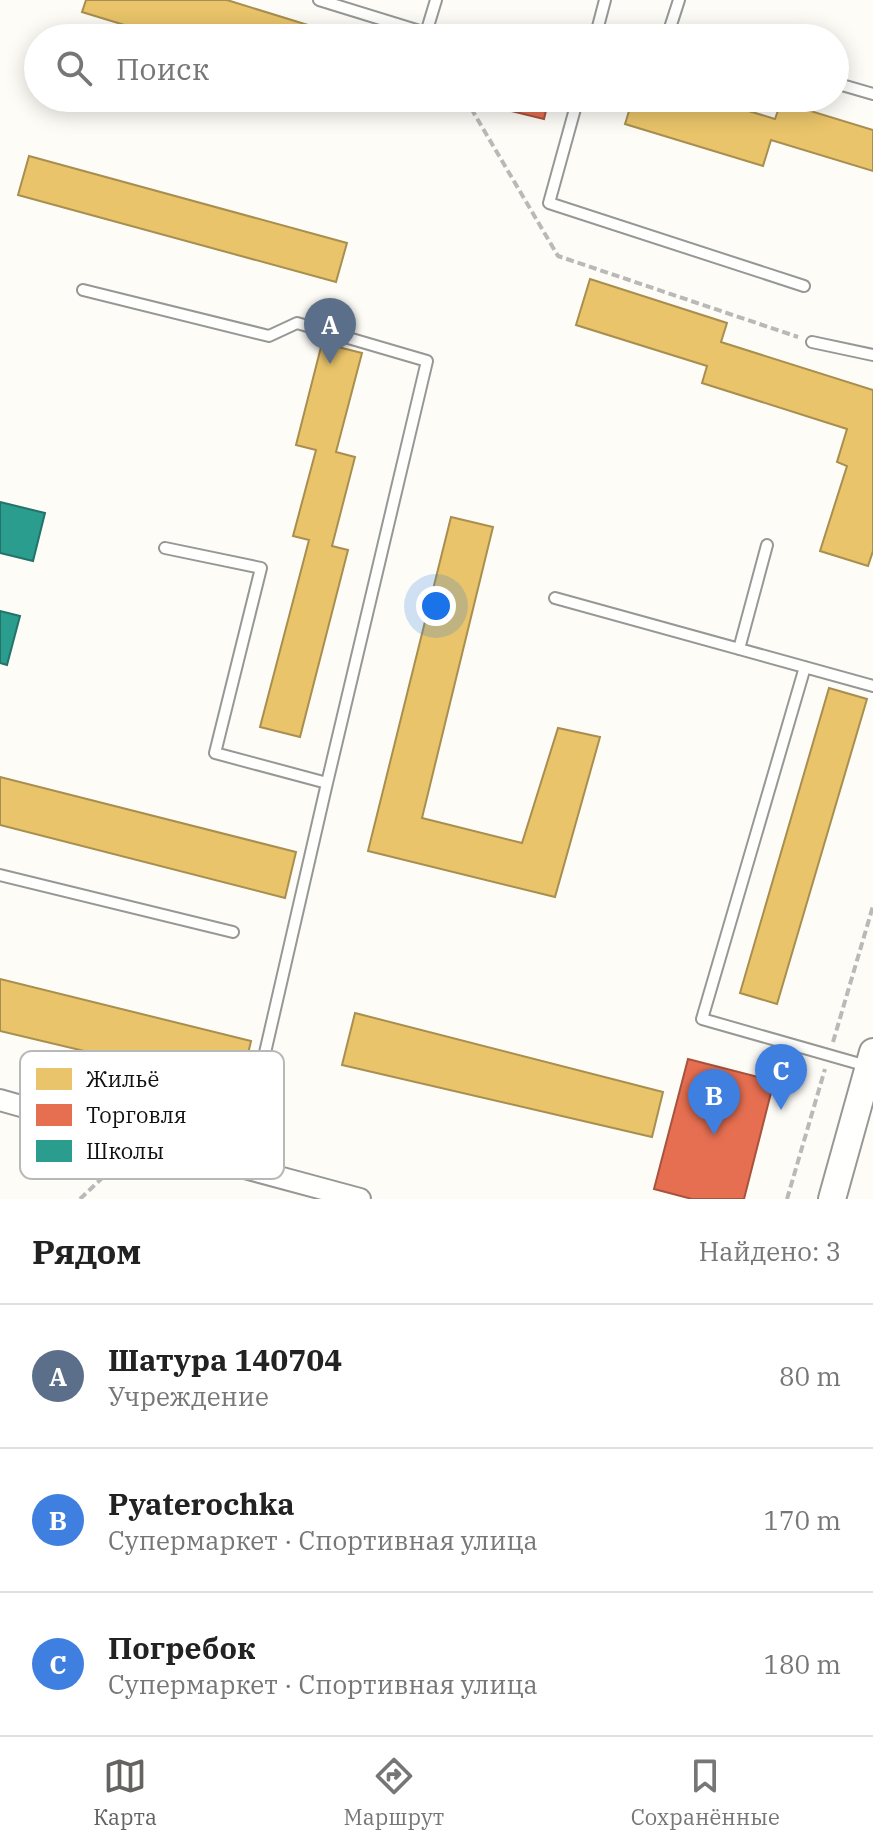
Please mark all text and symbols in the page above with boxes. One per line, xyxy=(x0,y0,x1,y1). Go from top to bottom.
search box xyxy=(24,24,849,112)
icon: search xyxy=(52,46,96,90)
text: Поиск xyxy=(116,49,209,88)
pin: A xyxy=(304,298,356,364)
your location xyxy=(416,586,456,626)
pin: C xyxy=(755,1044,807,1110)
legend xyxy=(20,1051,284,1179)
text: Жильё xyxy=(86,1064,159,1093)
pin: B xyxy=(688,1069,740,1135)
text: Торговля xyxy=(86,1100,187,1129)
text: Школы xyxy=(86,1136,164,1165)
text: Рядом xyxy=(32,1229,141,1273)
text: Найдено: 3 xyxy=(699,1234,841,1268)
text: Шатура 140704 xyxy=(108,1340,342,1379)
text: A xyxy=(49,1359,67,1393)
text: 80 m xyxy=(779,1359,841,1393)
text: Учреждение xyxy=(108,1379,269,1413)
text: Pyaterochka xyxy=(108,1484,295,1523)
text: B xyxy=(49,1503,67,1537)
text: 170 m xyxy=(763,1503,841,1537)
text: Супермаркет · Спортивная улица xyxy=(108,1523,538,1557)
text: Погребок xyxy=(108,1628,255,1667)
text: C xyxy=(49,1647,67,1681)
text: 180 m xyxy=(763,1647,841,1681)
text: Супермаркет · Спортивная улица xyxy=(108,1667,538,1701)
tab: Карта xyxy=(93,1754,157,1831)
tab: Маршрут xyxy=(344,1754,444,1831)
tab: Сохранённые xyxy=(631,1754,780,1831)

